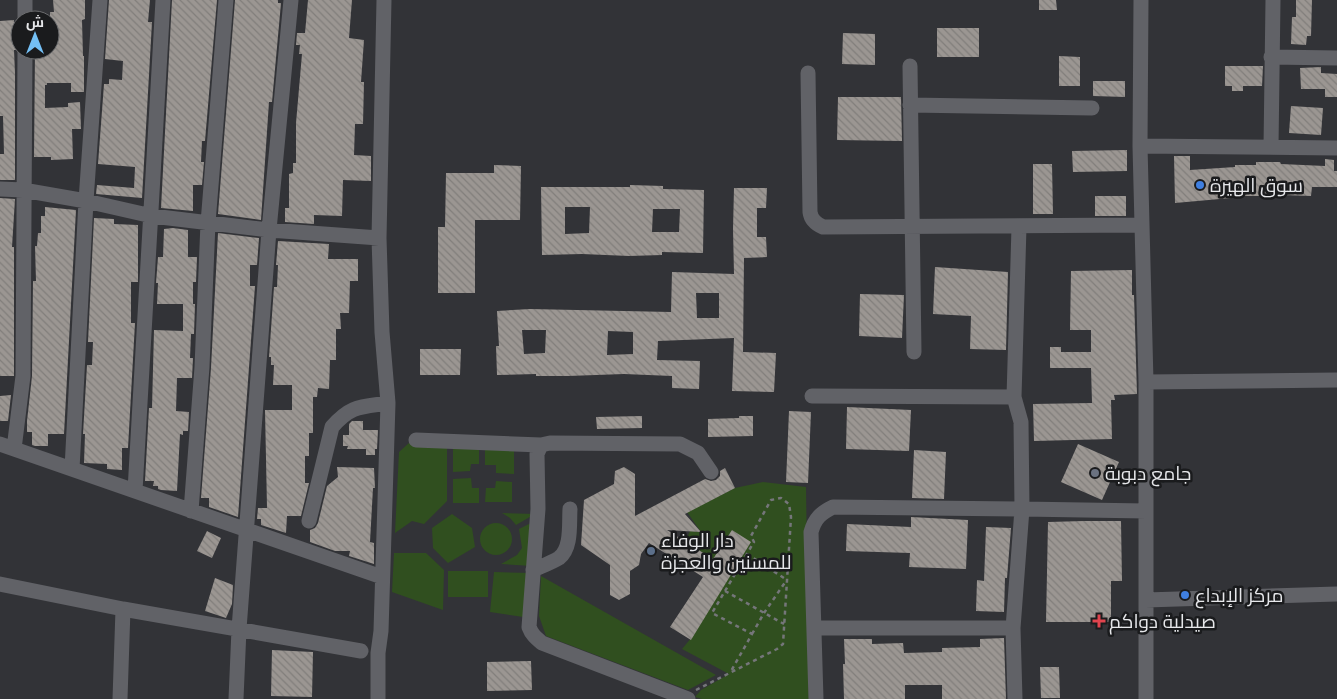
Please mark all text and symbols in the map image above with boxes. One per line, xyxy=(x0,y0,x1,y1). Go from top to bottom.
north arrow xyxy=(10,10,60,60)
text: ش xyxy=(26,14,44,31)
place label: سوق الهيرة xyxy=(1210,174,1303,198)
marker: سوق الهيرة xyxy=(1194,179,1206,191)
place label: جامع دبوبة xyxy=(1105,462,1191,487)
marker: جامع دبوبة xyxy=(1089,467,1101,479)
place label: دار الوفاء للمسنين والعجزة xyxy=(661,529,791,574)
marker: دار الوفاء للمسنين والعجزة xyxy=(645,545,657,557)
place label: مركز الإبداع xyxy=(1195,584,1283,609)
marker: مركز الإبداع xyxy=(1179,589,1191,601)
place label: صيدلية دواكم xyxy=(1109,610,1216,635)
marker: صيدلية دواكم xyxy=(1093,615,1105,627)

